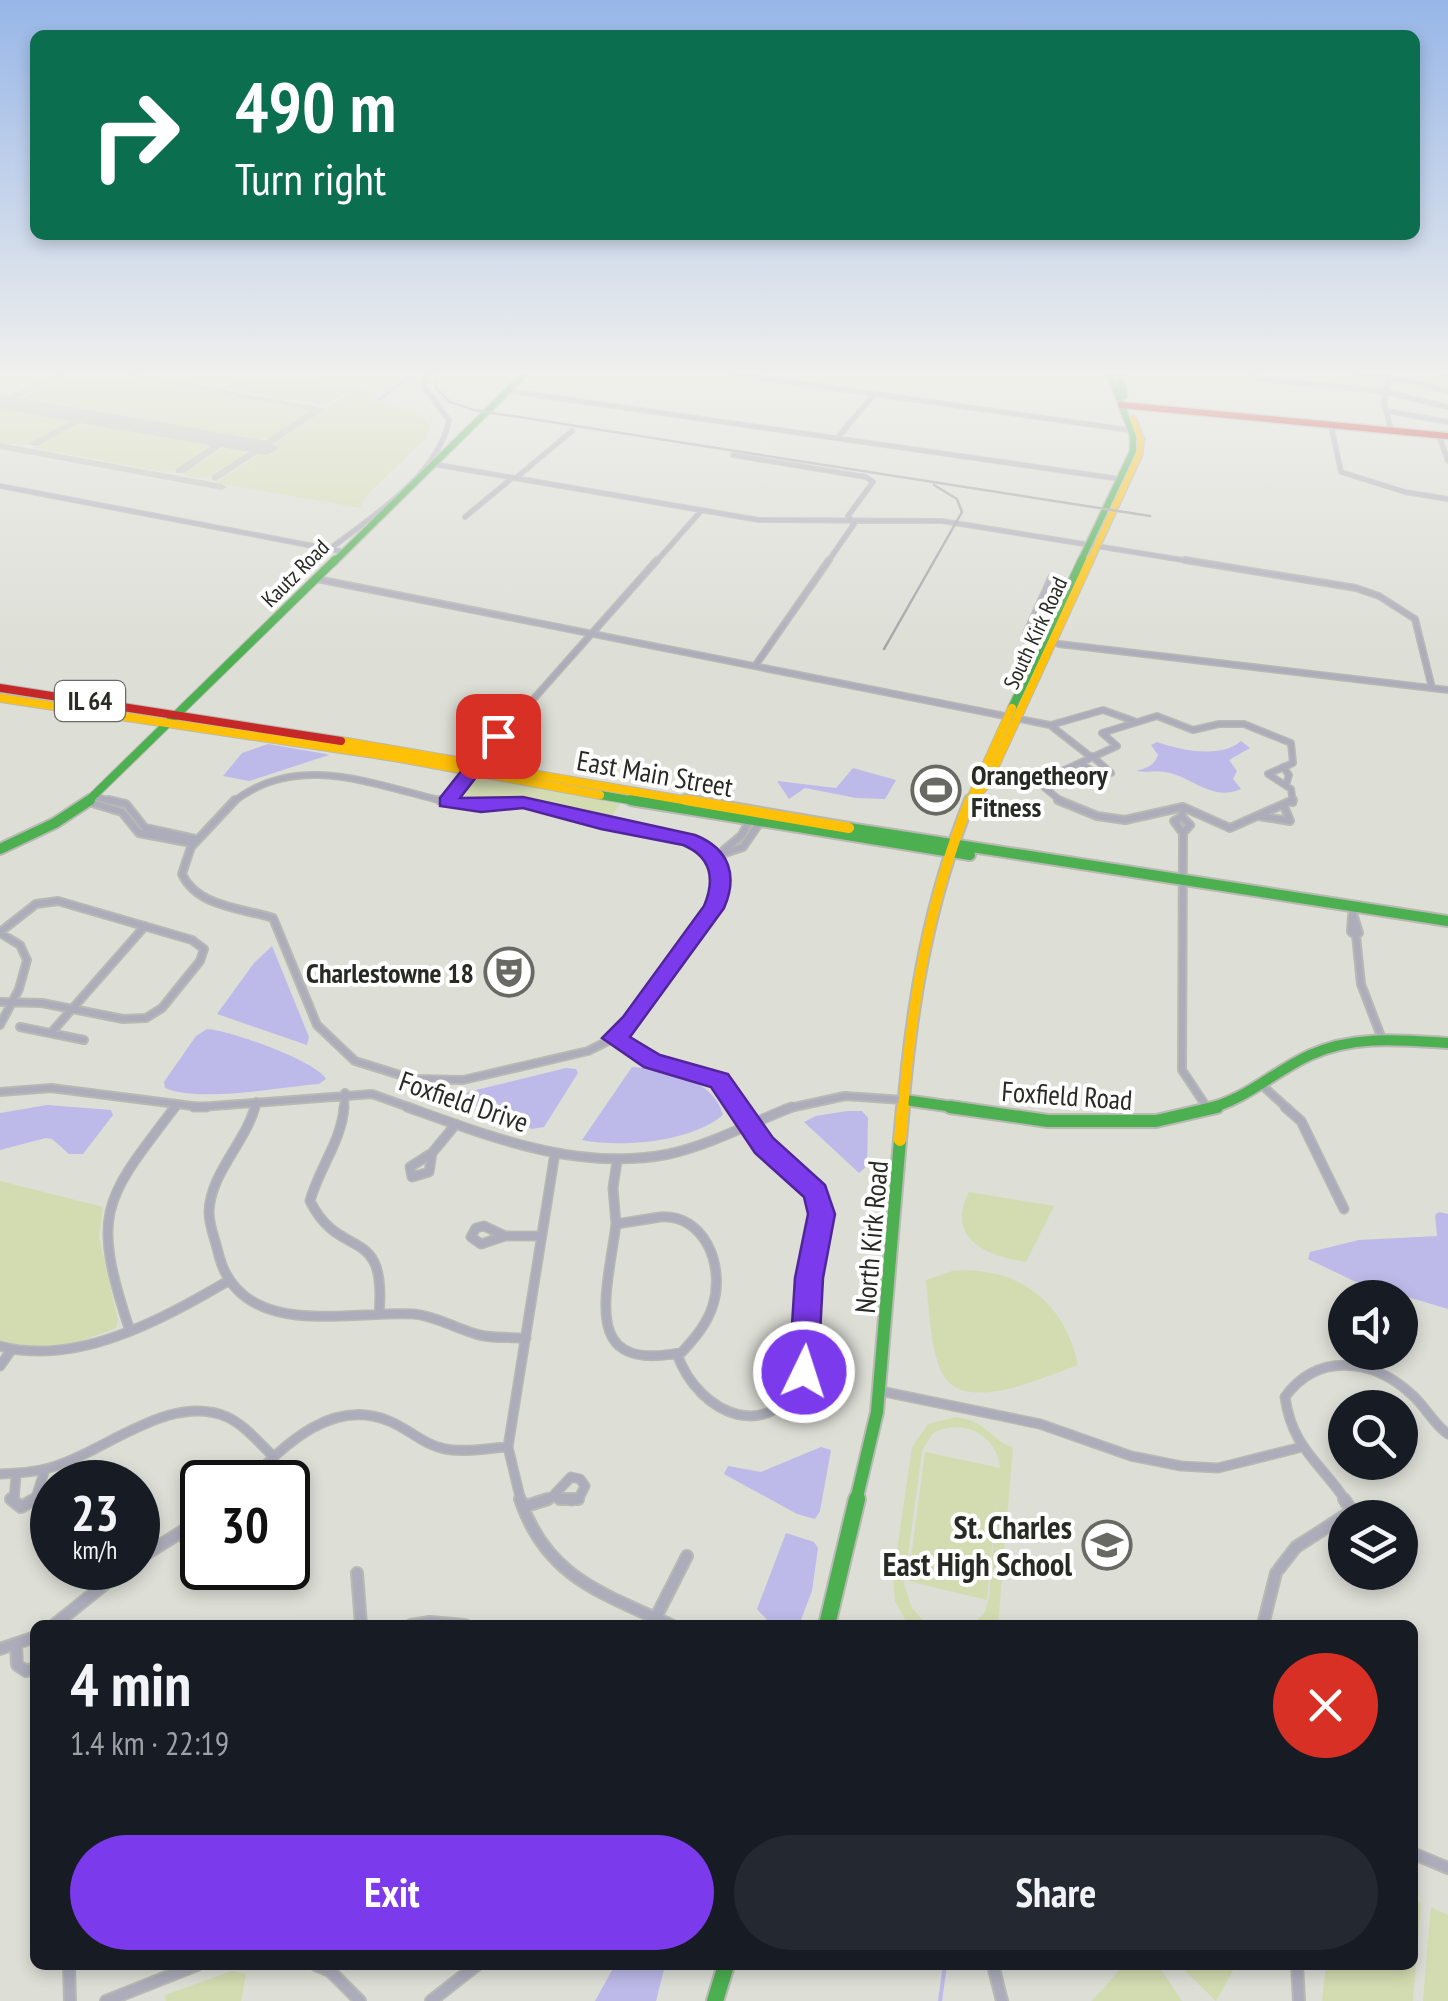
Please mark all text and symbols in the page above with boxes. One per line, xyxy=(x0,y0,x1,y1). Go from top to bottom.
text: 490 m xyxy=(235,61,396,151)
icon: right xyxy=(70,70,200,200)
text: Turn right xyxy=(235,149,386,207)
street label: Kautz Road xyxy=(255,533,335,613)
street label: South Kirk Road xyxy=(997,572,1073,694)
road number: IL 64 xyxy=(55,681,125,721)
pin xyxy=(456,694,541,779)
icon: arrive xyxy=(471,709,526,764)
street label: East Main Street xyxy=(574,741,736,805)
place label: Orangetheory Fitness xyxy=(971,756,1109,825)
sports icon: Orangetheory Fitness xyxy=(910,764,962,816)
theatre icon: Charlestowne 18 xyxy=(483,946,535,998)
place label: Charlestowne 18 xyxy=(306,954,474,991)
street label: Foxfield Drive xyxy=(395,1062,533,1140)
street label: Foxfield Road xyxy=(1000,1072,1134,1118)
street label: North Kirk Road xyxy=(846,1159,896,1315)
map controls xyxy=(1328,1280,1418,1590)
button: sound xyxy=(1328,1280,1418,1370)
position arrow xyxy=(752,1320,856,1424)
button: search xyxy=(1328,1390,1418,1480)
speed limit sign: 30 xyxy=(180,1460,310,1590)
text: 23 xyxy=(71,1480,119,1545)
button: layers xyxy=(1328,1500,1418,1590)
place label: St. Charles East High School xyxy=(883,1506,1072,1585)
school or university icon: St. Charles East High School xyxy=(1081,1519,1133,1571)
text: km/h xyxy=(73,1534,117,1566)
text: 4 min xyxy=(70,1645,191,1723)
button: close xyxy=(1273,1653,1378,1758)
text: 1.4 km · 22:19 xyxy=(70,1722,229,1764)
button: Exit xyxy=(70,1835,714,1950)
button: Share xyxy=(734,1835,1378,1950)

